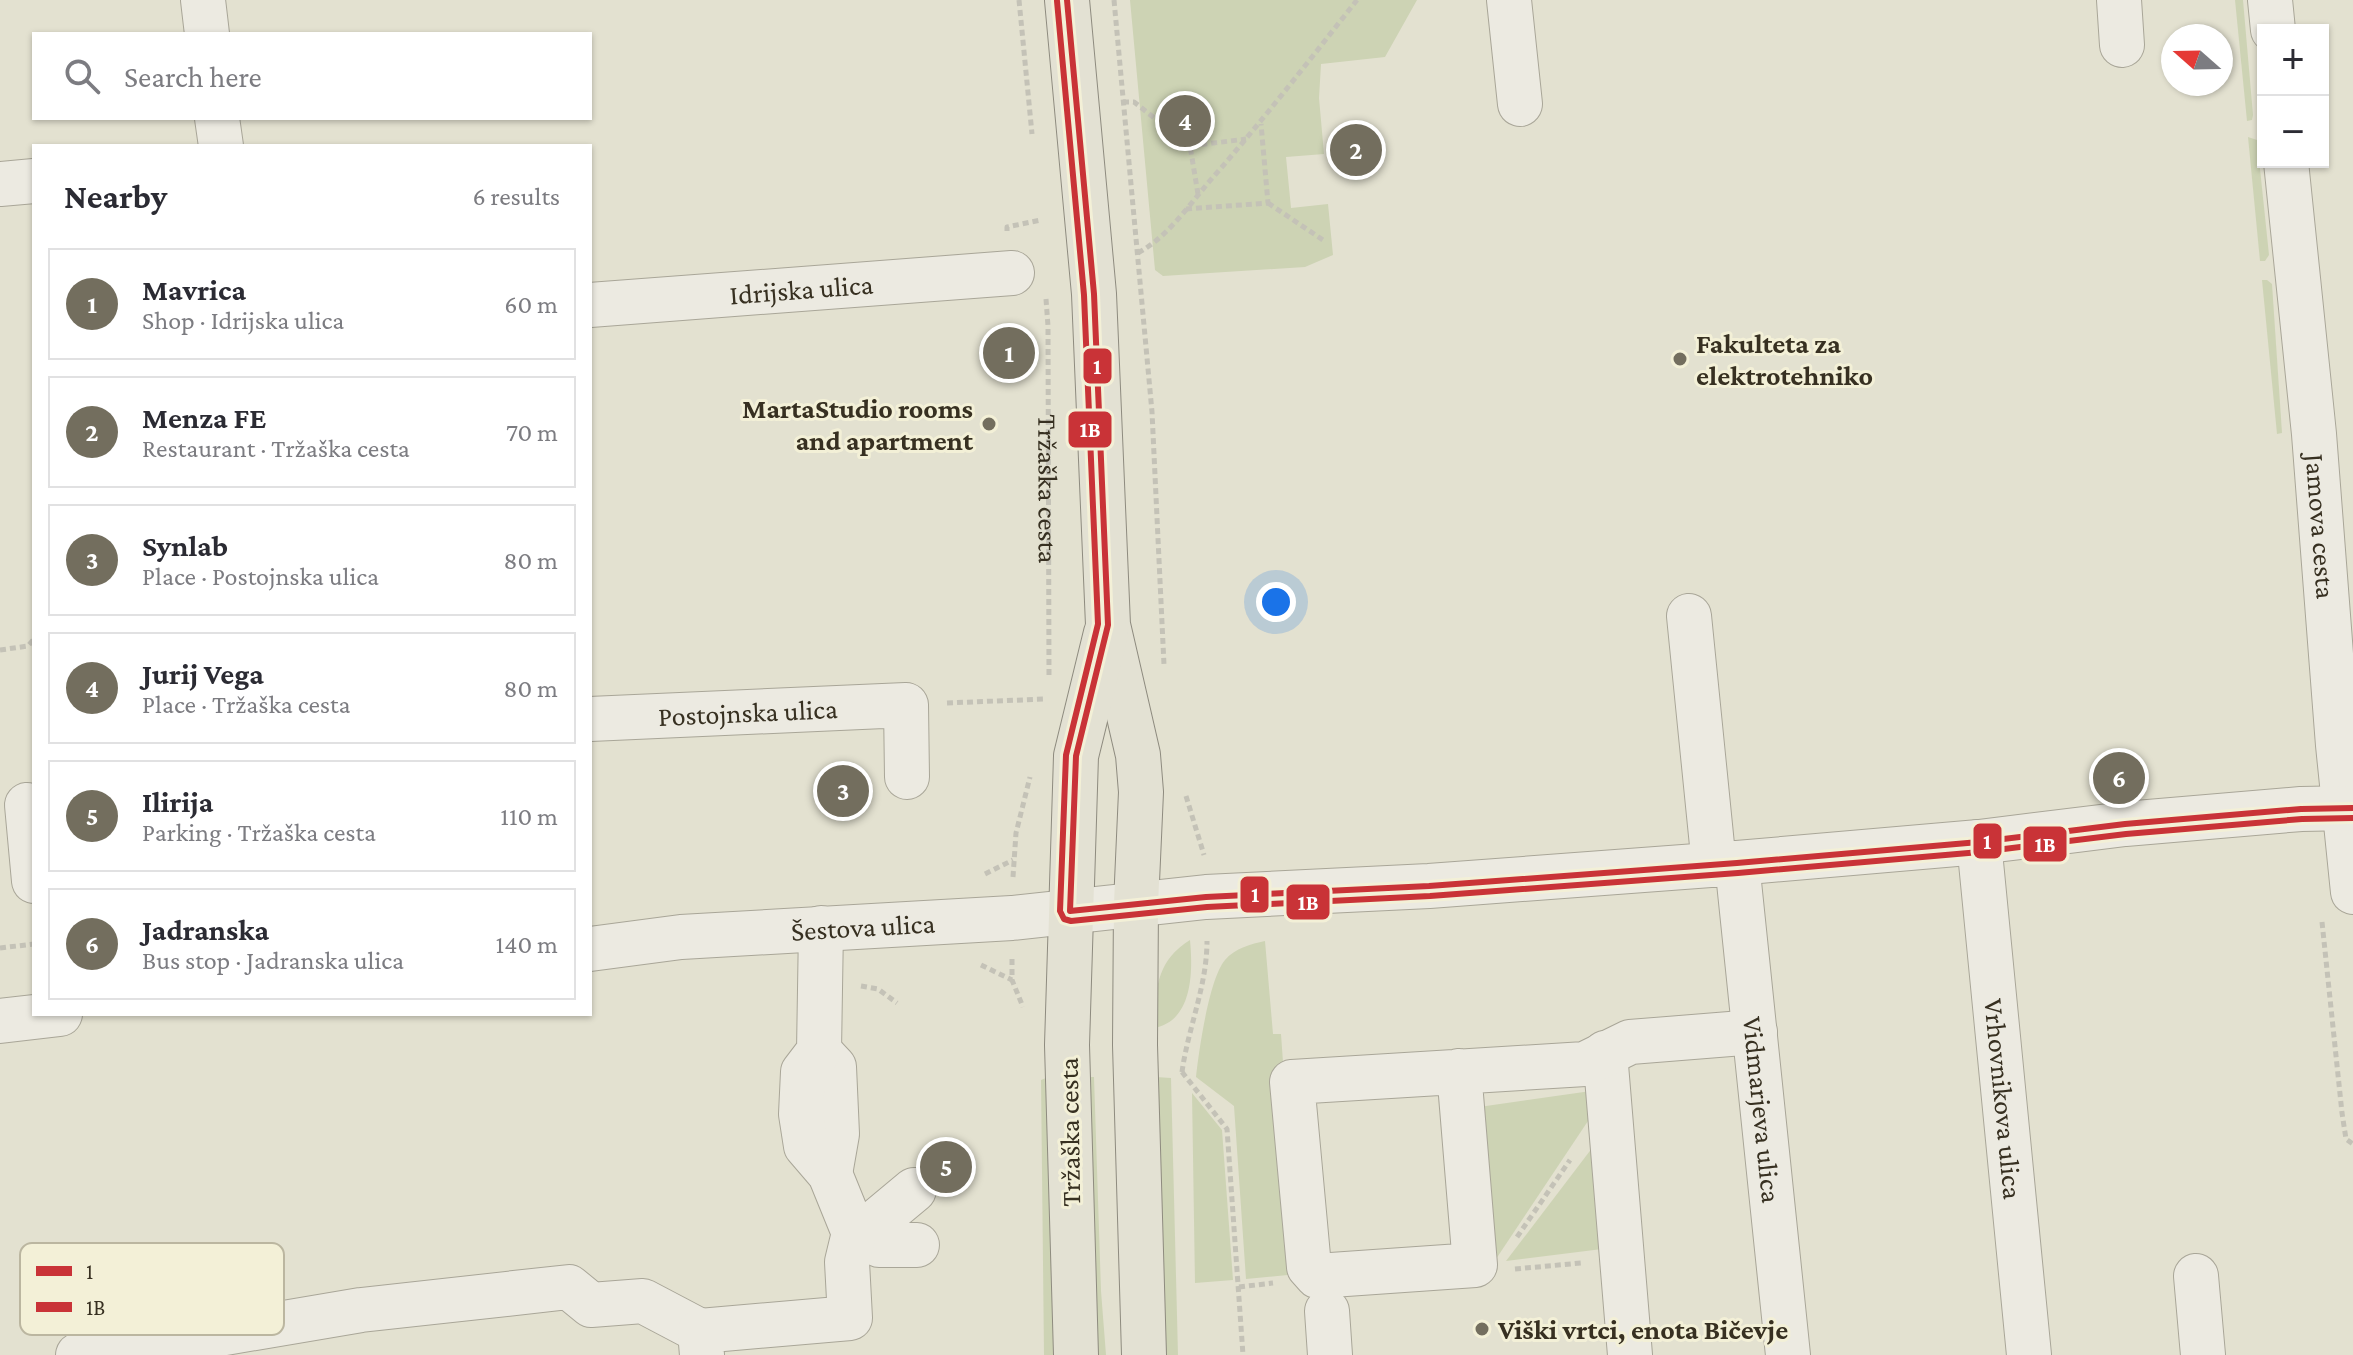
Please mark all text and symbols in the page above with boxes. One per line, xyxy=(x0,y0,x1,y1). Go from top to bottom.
north arrow xyxy=(2161,24,2233,96)
map controls xyxy=(2257,24,2329,168)
button: + xyxy=(2257,24,2329,96)
search box xyxy=(32,32,592,120)
icon: search xyxy=(60,54,104,98)
text: Search here xyxy=(124,60,262,93)
pin: 4 xyxy=(1159,91,1211,151)
button: − xyxy=(2257,96,2329,168)
pin: 2 xyxy=(1330,120,1382,180)
text: Nearby xyxy=(64,178,167,215)
text: 6 results xyxy=(472,182,560,211)
street label: Idrijska ulica xyxy=(728,269,874,310)
text: Mavrica xyxy=(142,273,246,306)
text: 1 xyxy=(87,290,97,319)
text: 60 m xyxy=(504,290,558,319)
text: Shop · Idrijska ulica xyxy=(142,306,344,335)
pin: 1 xyxy=(983,323,1035,383)
place label: Fakulteta za elektrotehniko xyxy=(1696,328,1873,391)
line badge: 1 xyxy=(1082,347,1113,385)
marker: Fakulteta za elektrotehniko xyxy=(1671,350,1689,368)
text: 1 xyxy=(1093,354,1101,379)
place label: MartaStudio rooms and apartment xyxy=(742,393,974,456)
text: Menza FE xyxy=(142,401,266,434)
line badge: 1B xyxy=(1067,410,1113,449)
street label: Tržaška cesta xyxy=(1032,414,1064,564)
marker: MartaStudio rooms and apartment xyxy=(980,415,998,433)
text: 1B xyxy=(1079,417,1101,442)
text: 2 xyxy=(85,418,99,447)
text: 70 m xyxy=(506,418,558,447)
text: Restaurant · Tržaška cesta xyxy=(142,434,410,463)
street label: Jamova cesta xyxy=(2299,450,2342,600)
text: Synlab xyxy=(142,529,228,562)
text: 3 xyxy=(86,546,98,575)
text: 80 m xyxy=(504,546,558,575)
text: Place · Postojnska ulica xyxy=(142,562,379,591)
your location xyxy=(1256,582,1296,622)
text: Jurij Vega xyxy=(142,657,264,690)
text: 4 xyxy=(85,674,99,703)
text: 80 m xyxy=(504,674,558,703)
text: Place · Tržaška cesta xyxy=(142,690,351,719)
street label: Postojnska ulica xyxy=(657,693,838,732)
pin: 6 xyxy=(2093,748,2145,808)
pin: 3 xyxy=(817,761,869,821)
text: Ilirija xyxy=(142,785,213,818)
text: 5 xyxy=(86,802,98,831)
text: 110 m xyxy=(500,802,558,831)
text: Parking · Tržaška cesta xyxy=(142,818,376,847)
line badge: 1 xyxy=(1972,822,2003,860)
line badge: 1B xyxy=(2022,825,2068,863)
text: 1 xyxy=(1983,829,1991,854)
text: 1B xyxy=(2034,832,2056,857)
line badge: 1 xyxy=(1239,875,1270,914)
text: 1 xyxy=(1251,882,1259,907)
line badge: 1B xyxy=(1285,883,1331,921)
text: 1B xyxy=(1297,890,1319,915)
street label: Šestova ulica xyxy=(790,907,936,947)
text: Jadranska xyxy=(142,913,269,946)
text: 6 xyxy=(85,930,99,959)
text: 140 m xyxy=(496,930,558,959)
text: Bus stop · Jadranska ulica xyxy=(142,946,404,975)
street label: Vrhovnikova ulica xyxy=(1978,997,2029,1201)
street label: Vidmarjeva ulica xyxy=(1737,1015,1787,1205)
street label: Tržaška cesta xyxy=(1053,1057,1086,1207)
pin: 5 xyxy=(920,1137,972,1197)
legend xyxy=(20,1243,284,1335)
text: 1 xyxy=(86,1259,93,1284)
text: 1B xyxy=(86,1295,105,1320)
place label: Viški vrtci, enota Bičevje xyxy=(1497,1314,1788,1345)
marker: Viški vrtci, enota Bičevje xyxy=(1473,1320,1491,1338)

